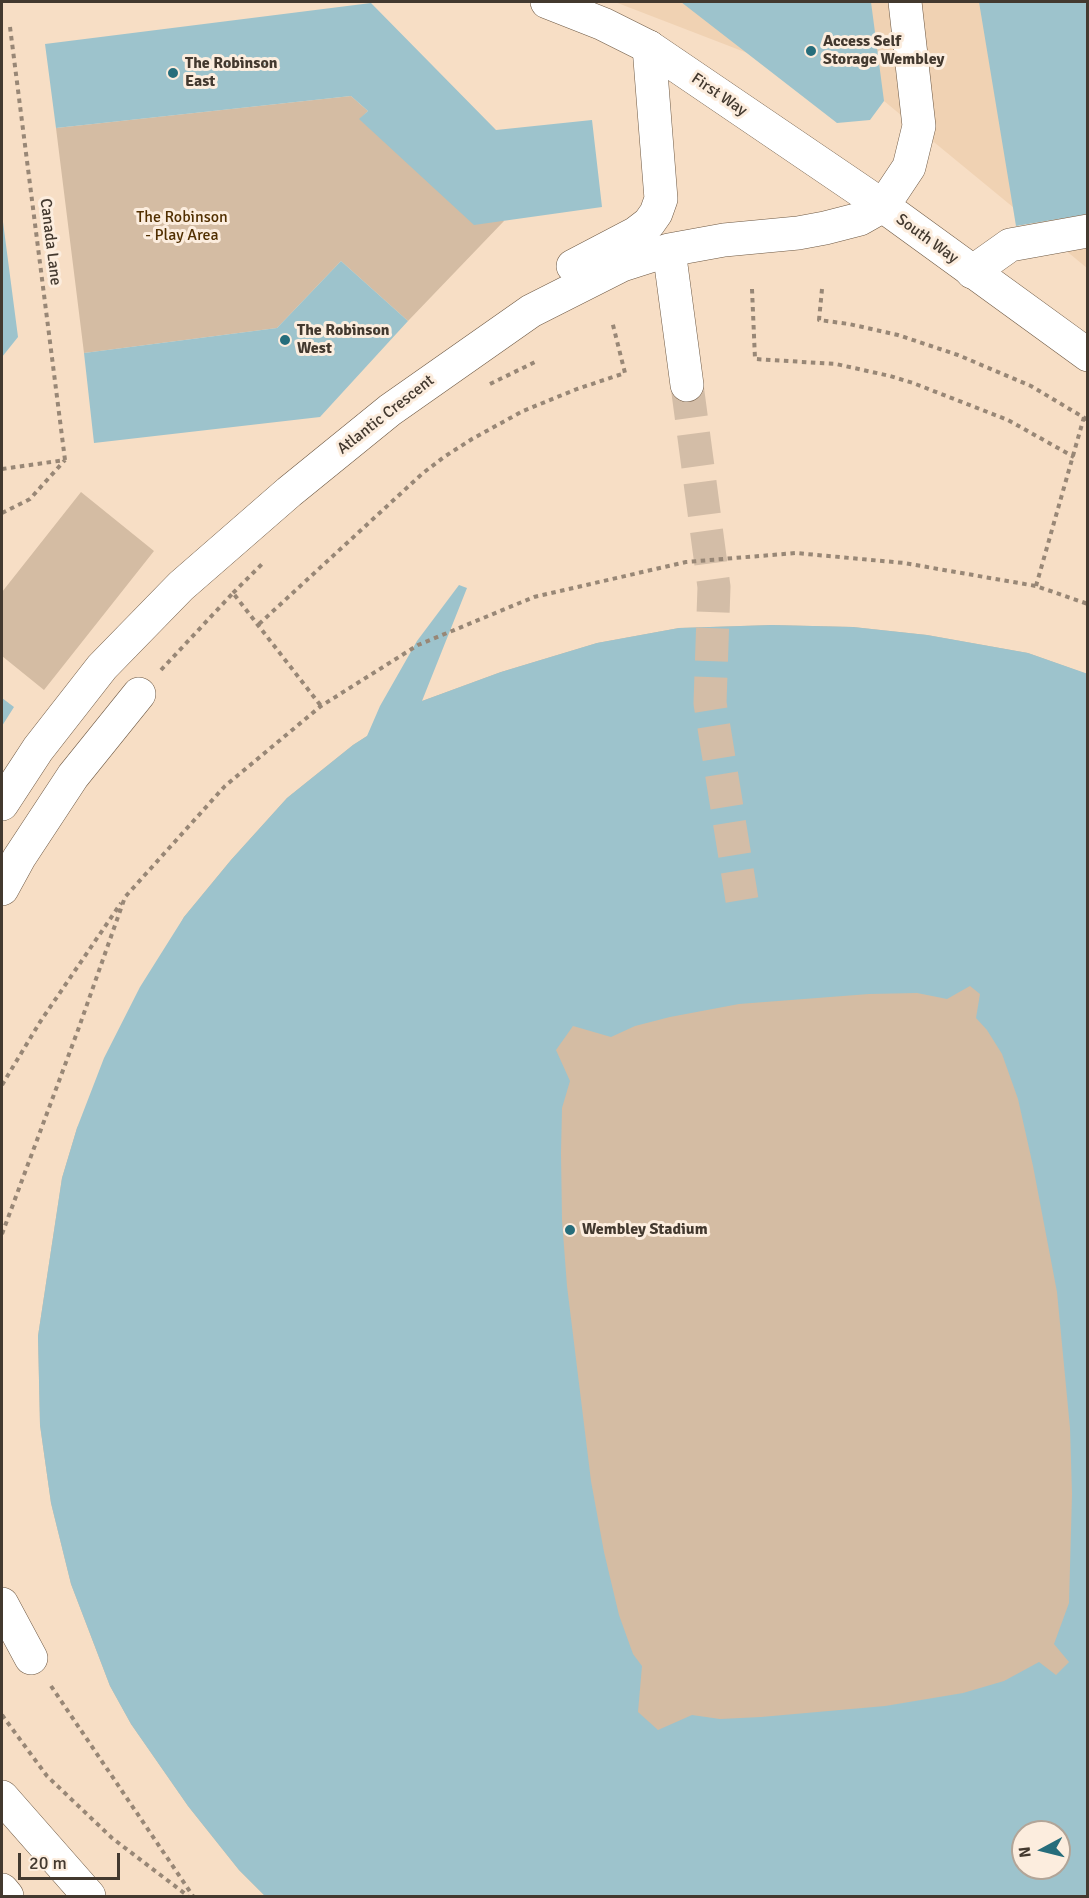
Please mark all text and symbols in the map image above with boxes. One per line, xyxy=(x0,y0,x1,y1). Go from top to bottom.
place label: Access Self Storage Wembley xyxy=(823,32,944,70)
marker: Access Self Storage Wembley xyxy=(804,44,818,58)
place label: The Robinson East xyxy=(185,54,278,92)
marker: The Robinson East xyxy=(166,66,180,80)
street label: First Way xyxy=(687,69,751,121)
street label: Canada Lane xyxy=(35,197,65,287)
park label: The Robinson - Play Area xyxy=(136,208,228,246)
street label: South Way xyxy=(892,210,962,268)
place label: The Robinson West xyxy=(297,321,390,359)
marker: The Robinson West xyxy=(278,333,292,347)
street label: Atlantic Crescent xyxy=(334,371,438,459)
place label: Wembley Stadium xyxy=(582,1220,708,1240)
marker: Wembley Stadium xyxy=(563,1223,577,1237)
north arrow xyxy=(1011,1820,1071,1880)
scale bar xyxy=(21,1841,123,1879)
text: N xyxy=(1015,1845,1036,1859)
text: 20 m xyxy=(29,1852,67,1874)

